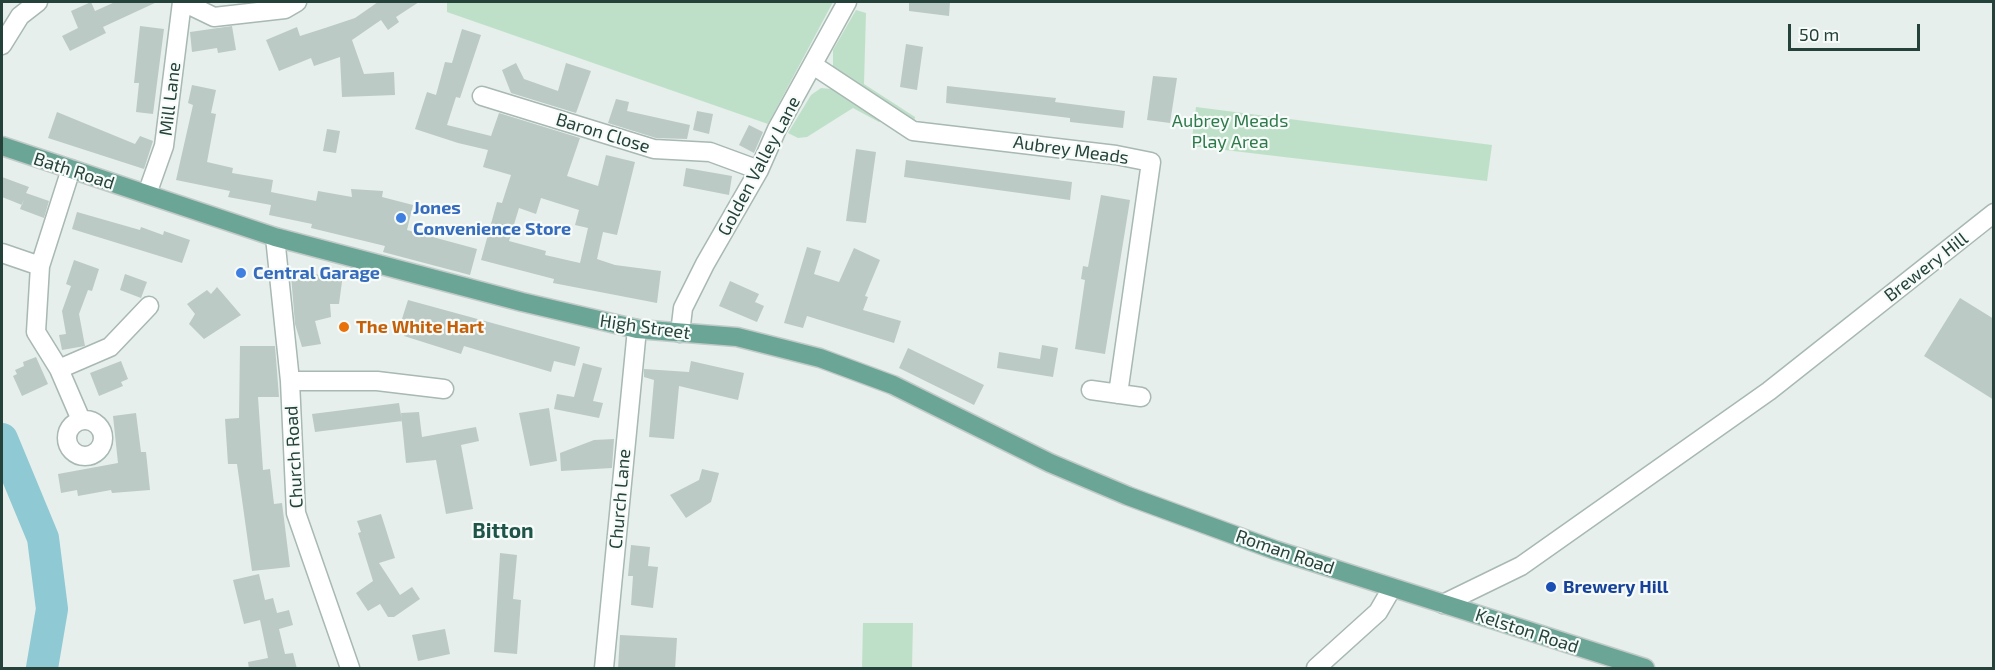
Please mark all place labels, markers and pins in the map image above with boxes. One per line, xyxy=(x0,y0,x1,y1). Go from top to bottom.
place label: Jones Convenience Store xyxy=(413,197,571,240)
marker: Jones Convenience Store xyxy=(394,211,408,225)
place label: Central Garage xyxy=(253,262,380,284)
marker: Central Garage xyxy=(234,266,248,280)
place label: The White Hart xyxy=(356,316,484,338)
marker: The White Hart xyxy=(337,320,351,334)
place label: Brewery Hill xyxy=(1563,576,1669,598)
marker: Brewery Hill xyxy=(1544,580,1558,594)

